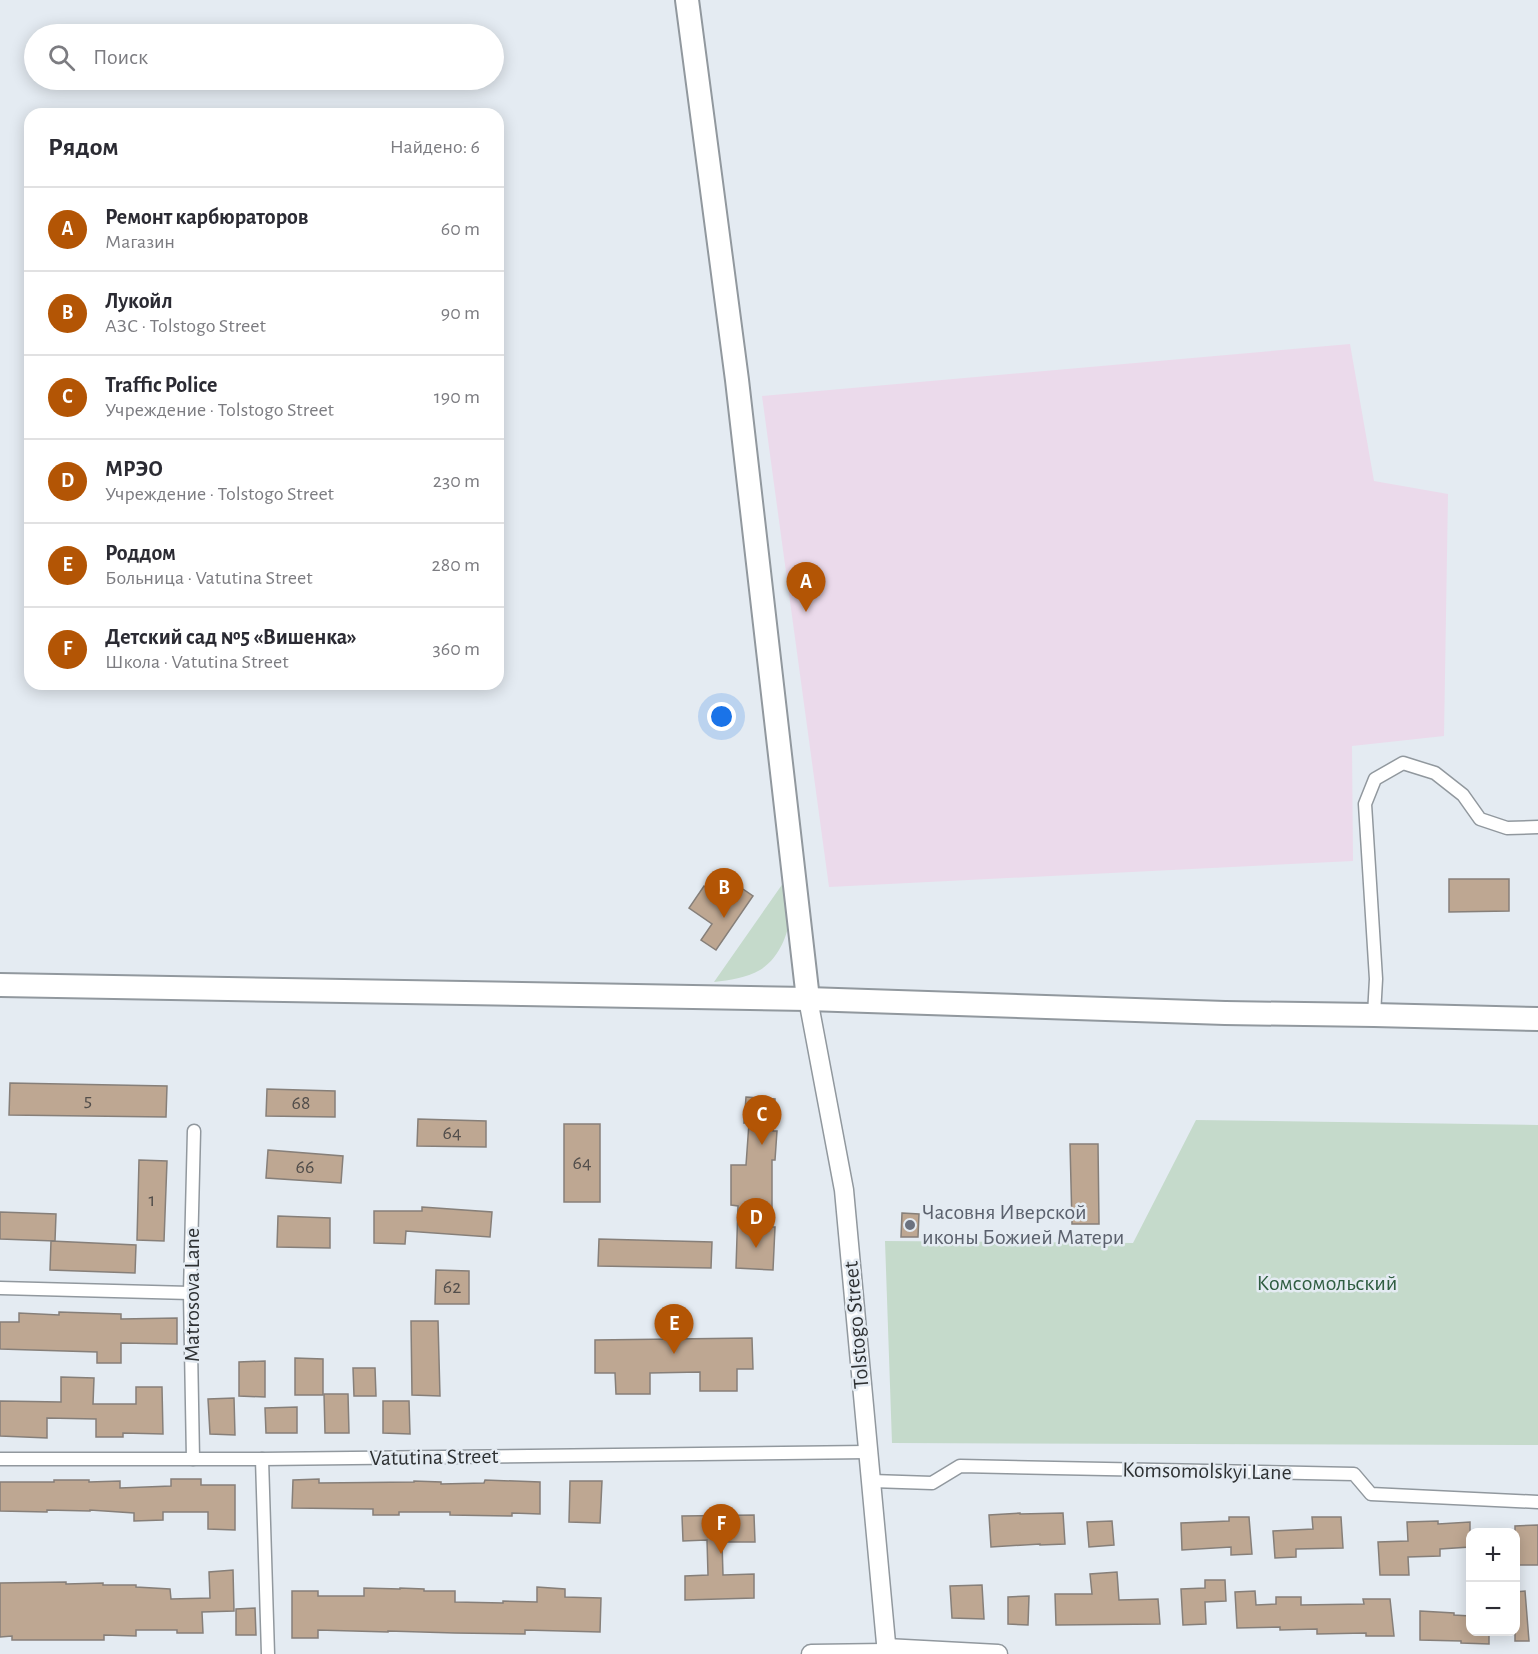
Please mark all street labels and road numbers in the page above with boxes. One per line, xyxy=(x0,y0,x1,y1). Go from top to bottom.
street label: Matrosova Lane xyxy=(181,1228,203,1362)
street label: Tolstogo Street xyxy=(839,1260,873,1390)
street label: Vatutina Street xyxy=(369,1445,499,1469)
street label: Komsomolskyi Lane xyxy=(1122,1459,1292,1483)

